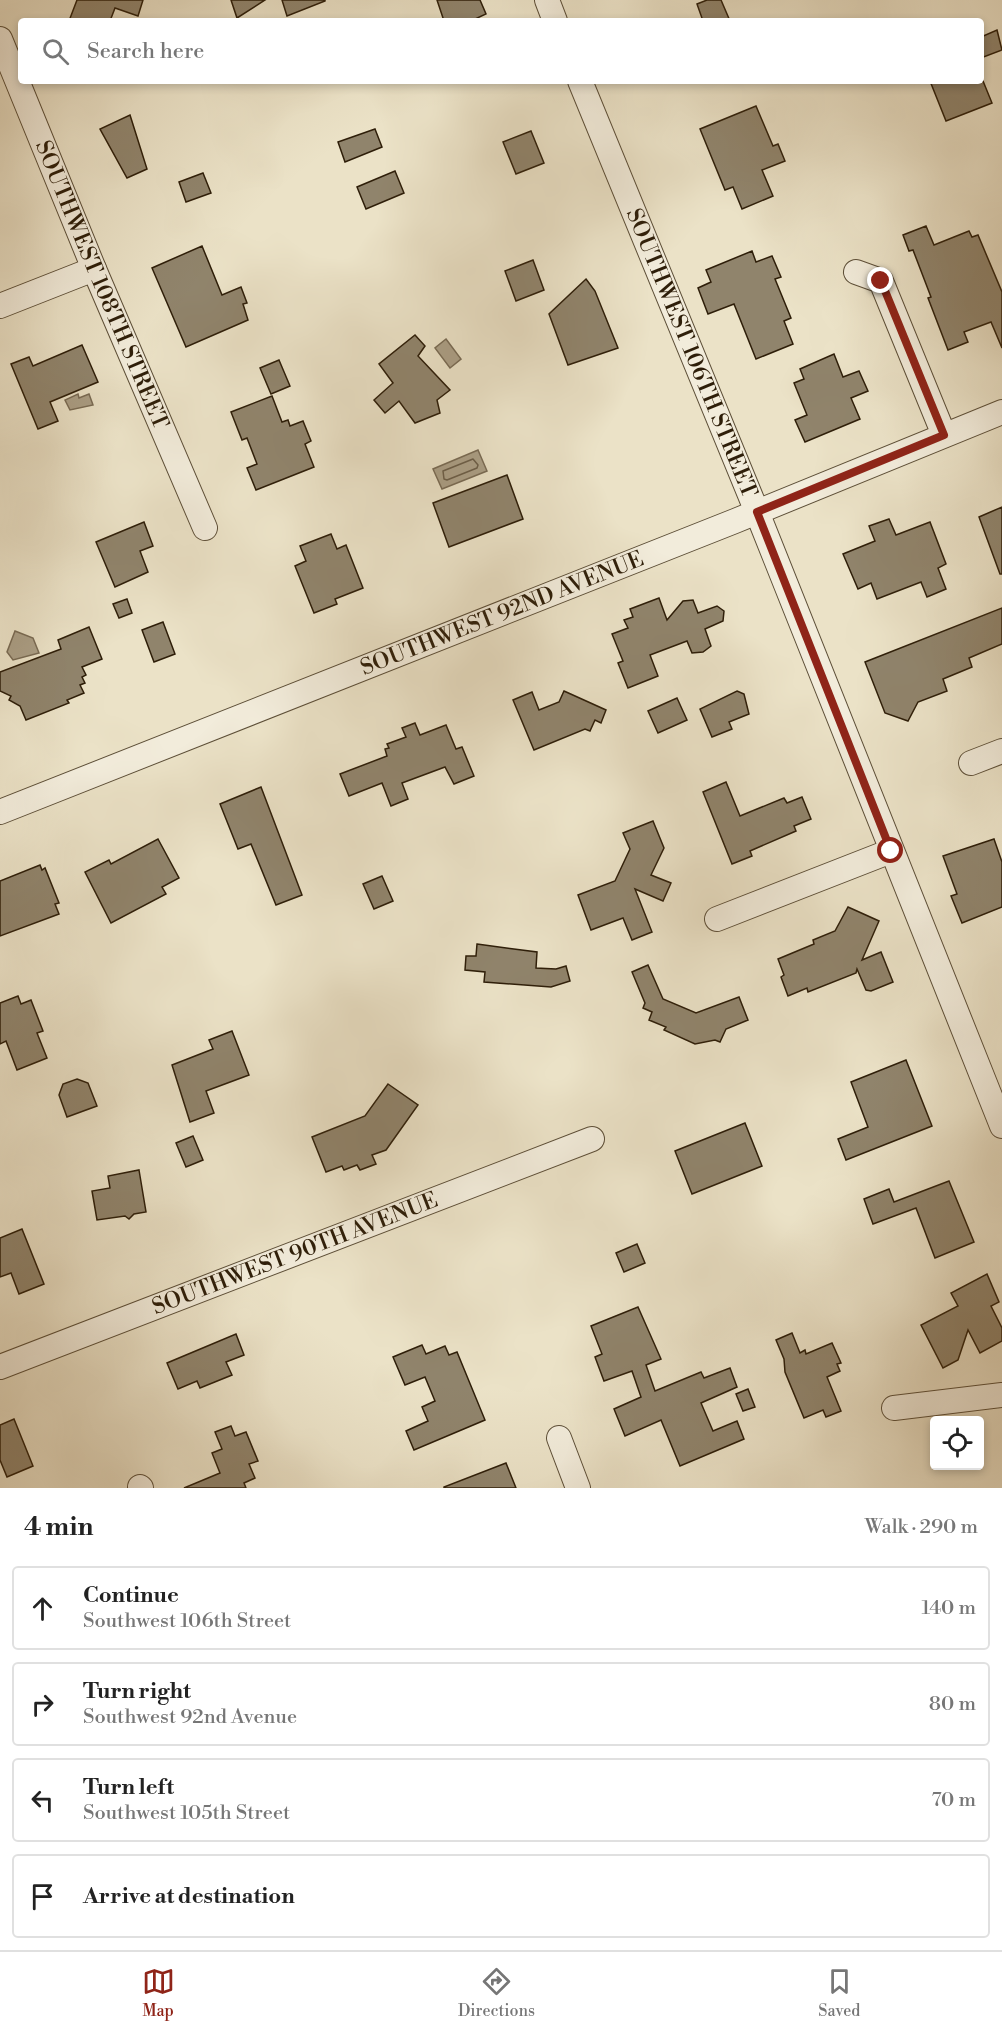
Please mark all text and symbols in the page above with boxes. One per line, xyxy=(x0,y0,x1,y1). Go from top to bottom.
search box xyxy=(18,18,984,84)
icon: search xyxy=(39,35,72,68)
text: Search here xyxy=(87,38,204,65)
street label: SOUTHWEST 108TH STREET xyxy=(29,136,174,433)
street label: SOUTHWEST 106TH STREET xyxy=(620,204,763,502)
route end xyxy=(867,267,893,293)
street label: SOUTHWEST 92ND AVENUE xyxy=(357,545,648,681)
route start xyxy=(877,837,903,863)
street label: SOUTHWEST 90TH AVENUE xyxy=(148,1186,442,1321)
map controls xyxy=(930,1416,984,1470)
button: locate xyxy=(930,1416,984,1470)
text: 4 min xyxy=(24,1511,94,1543)
text: Walk · 290 m xyxy=(865,1515,978,1540)
text: Continue xyxy=(83,1582,179,1609)
icon: ahead xyxy=(26,1592,59,1625)
text: 140 m xyxy=(921,1596,976,1621)
text: Southwest 106th Street xyxy=(83,1609,291,1634)
text: Turn right xyxy=(83,1678,191,1705)
icon: right xyxy=(26,1688,59,1721)
text: 80 m xyxy=(929,1692,976,1717)
text: Southwest 92nd Avenue xyxy=(83,1705,297,1730)
text: Turn left xyxy=(83,1774,174,1801)
icon: left xyxy=(26,1784,59,1817)
text: 70 m xyxy=(932,1788,976,1813)
text: Southwest 105th Street xyxy=(83,1801,290,1826)
icon: arrive xyxy=(26,1880,59,1913)
text: Arrive at destination xyxy=(83,1883,295,1910)
tab: Map xyxy=(142,1965,175,2021)
tab: Directions xyxy=(458,1965,535,2021)
tab: Saved xyxy=(818,1965,860,2021)

